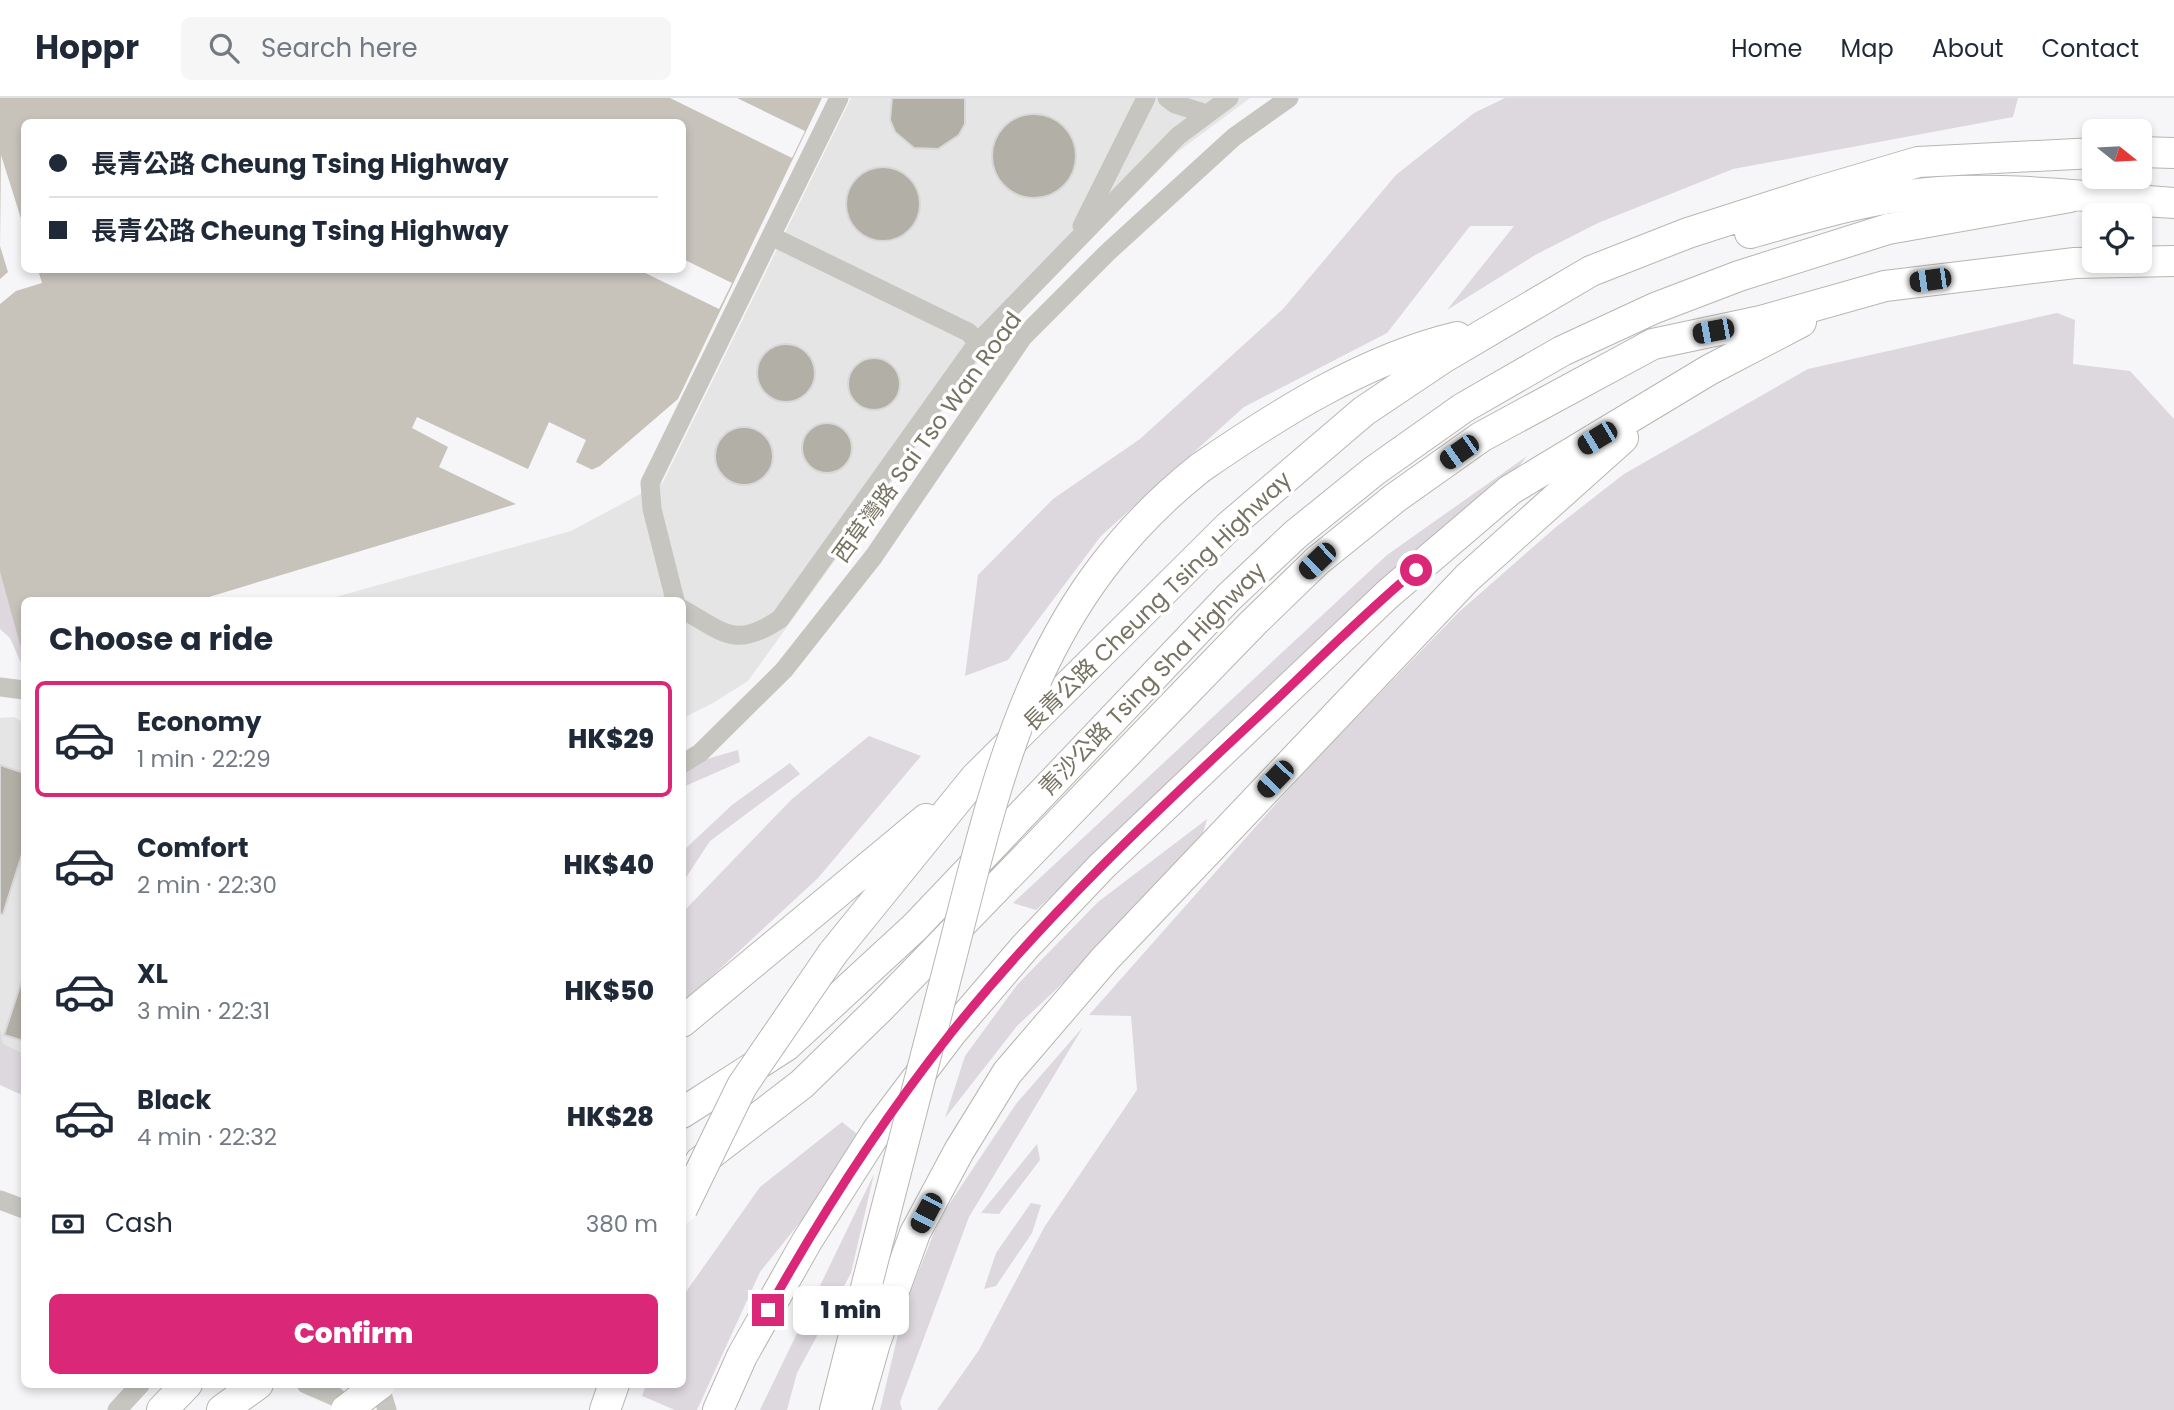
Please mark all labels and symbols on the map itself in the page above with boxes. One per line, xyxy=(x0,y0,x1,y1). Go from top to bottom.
north arrow xyxy=(2082,119,2152,189)
car xyxy=(1908,267,1953,293)
street label: 西草灣路 Sai Tso Wan Road xyxy=(825,305,1029,569)
car xyxy=(1691,317,1736,345)
car xyxy=(1574,418,1621,458)
car xyxy=(1436,431,1483,473)
street label: 長青公路 Cheung Tsing Highway xyxy=(1016,464,1298,738)
car xyxy=(1295,539,1340,583)
route start xyxy=(1400,554,1432,586)
street label: 青沙公路 Tsing Sha Highway xyxy=(1032,555,1273,803)
car xyxy=(1253,757,1298,801)
car xyxy=(907,1190,946,1236)
callout: 1 min xyxy=(792,1286,908,1334)
route end xyxy=(752,1294,784,1326)

